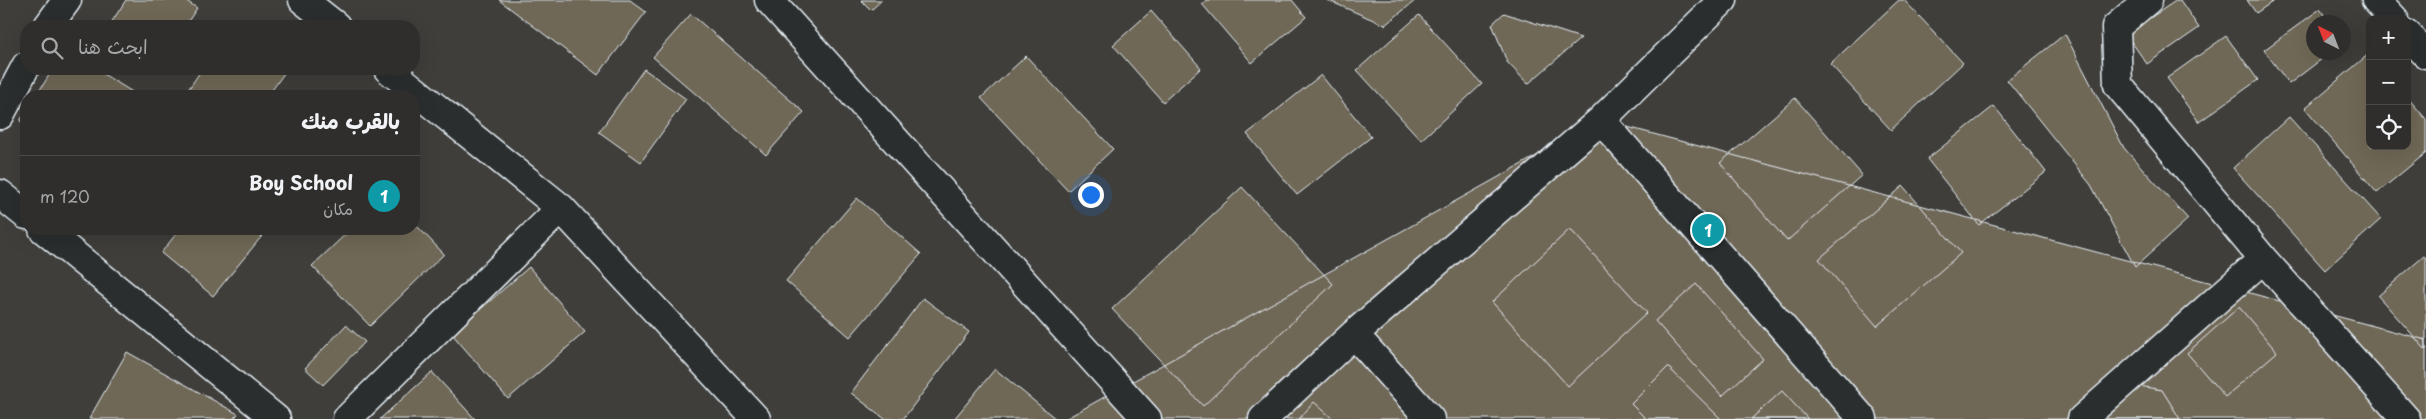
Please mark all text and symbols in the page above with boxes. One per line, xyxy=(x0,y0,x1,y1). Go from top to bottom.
north arrow xyxy=(2306,15,2351,60)
map controls xyxy=(2366,15,2411,150)
button: + xyxy=(2366,15,2411,60)
search box xyxy=(20,20,420,75)
text: ابحث هنا xyxy=(78,32,148,60)
icon: search xyxy=(38,34,66,62)
button: − xyxy=(2366,60,2411,105)
text: بالقرب منك xyxy=(301,104,400,136)
button: locate xyxy=(2366,105,2411,150)
text: Boy School xyxy=(249,168,353,196)
your location xyxy=(1078,182,1104,208)
text: 120 m xyxy=(40,184,90,208)
text: 1 xyxy=(380,184,388,208)
text: مكان xyxy=(323,196,353,220)
pin: 1 xyxy=(1692,211,1724,249)

